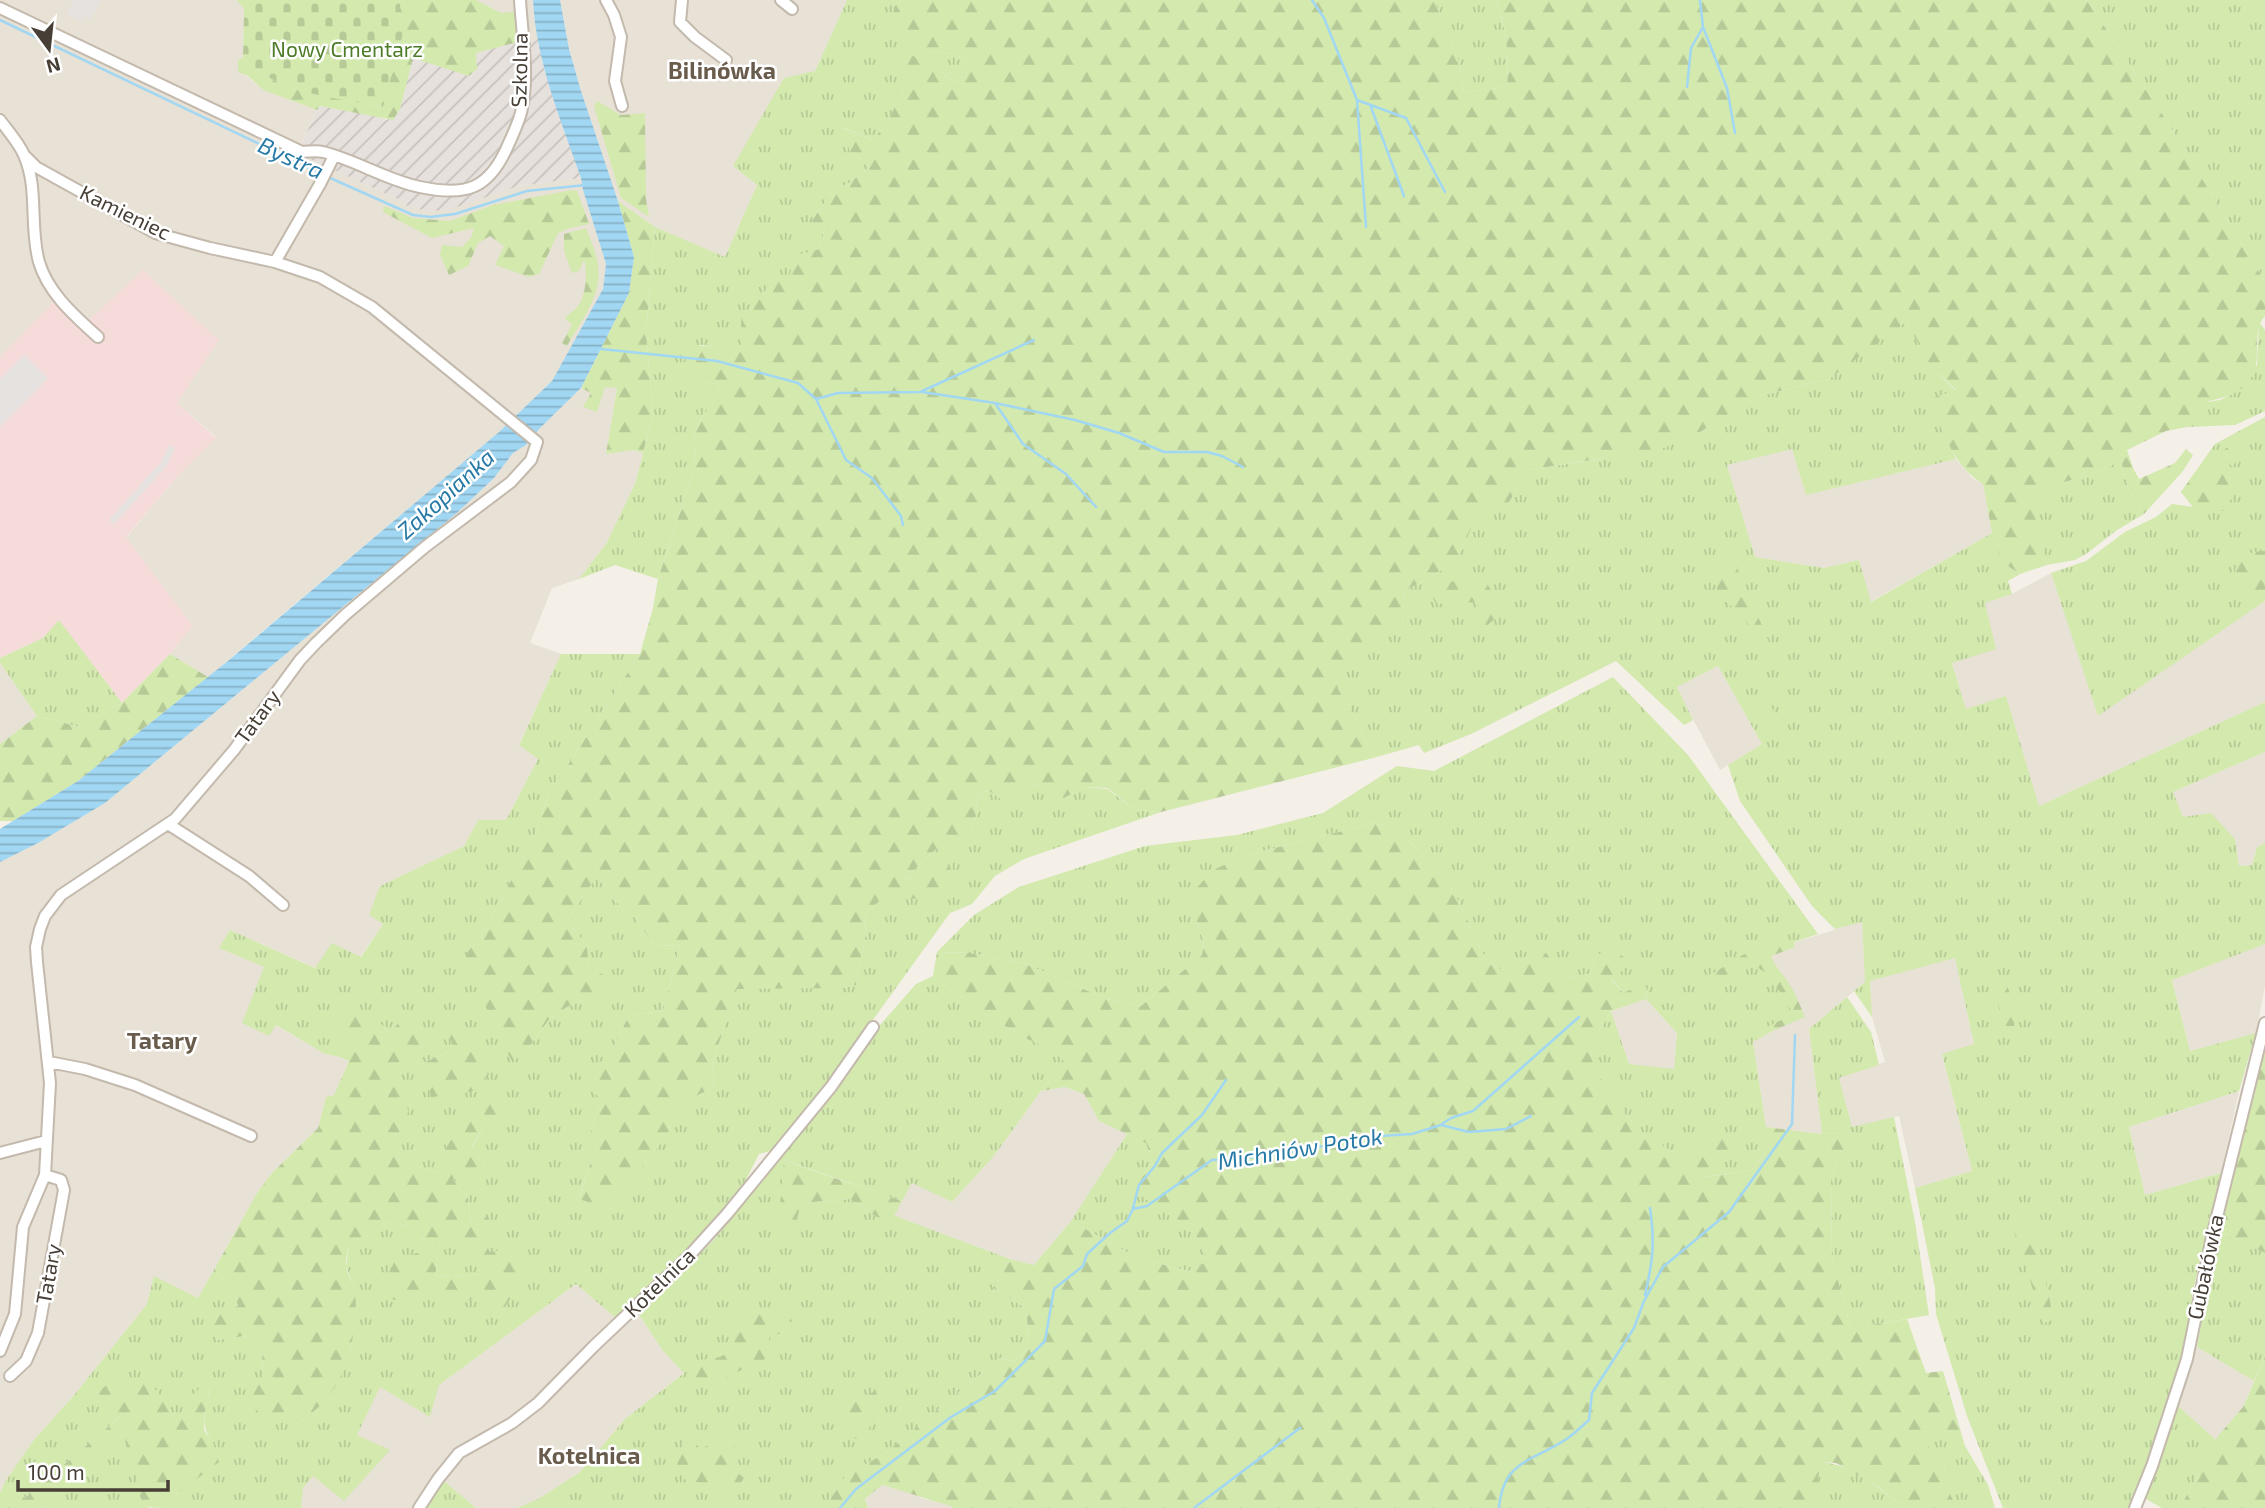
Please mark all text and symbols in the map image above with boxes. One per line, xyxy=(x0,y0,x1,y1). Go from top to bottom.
north arrow xyxy=(14,14,84,84)
street label: Szkolna xyxy=(505,32,532,108)
park label: Nowy Cmentarz xyxy=(271,36,423,61)
text: N xyxy=(44,53,63,79)
district label: Bilinówka xyxy=(668,56,776,84)
water label: Bystra xyxy=(254,130,329,184)
street label: Kamieniec xyxy=(76,179,175,244)
water label: Zakopianka xyxy=(391,442,500,544)
street label: Tatary xyxy=(229,684,285,748)
district label: Tatary xyxy=(127,1026,197,1054)
water label: Michniów Potok xyxy=(1215,1121,1384,1175)
street label: Gubałówka xyxy=(2181,1212,2228,1322)
street label: Tatary xyxy=(30,1242,65,1306)
street label: Kotelnica xyxy=(618,1242,700,1322)
district label: Kotelnica xyxy=(538,1441,640,1469)
scale bar xyxy=(18,1448,168,1492)
text: 100 m xyxy=(28,1459,85,1484)

